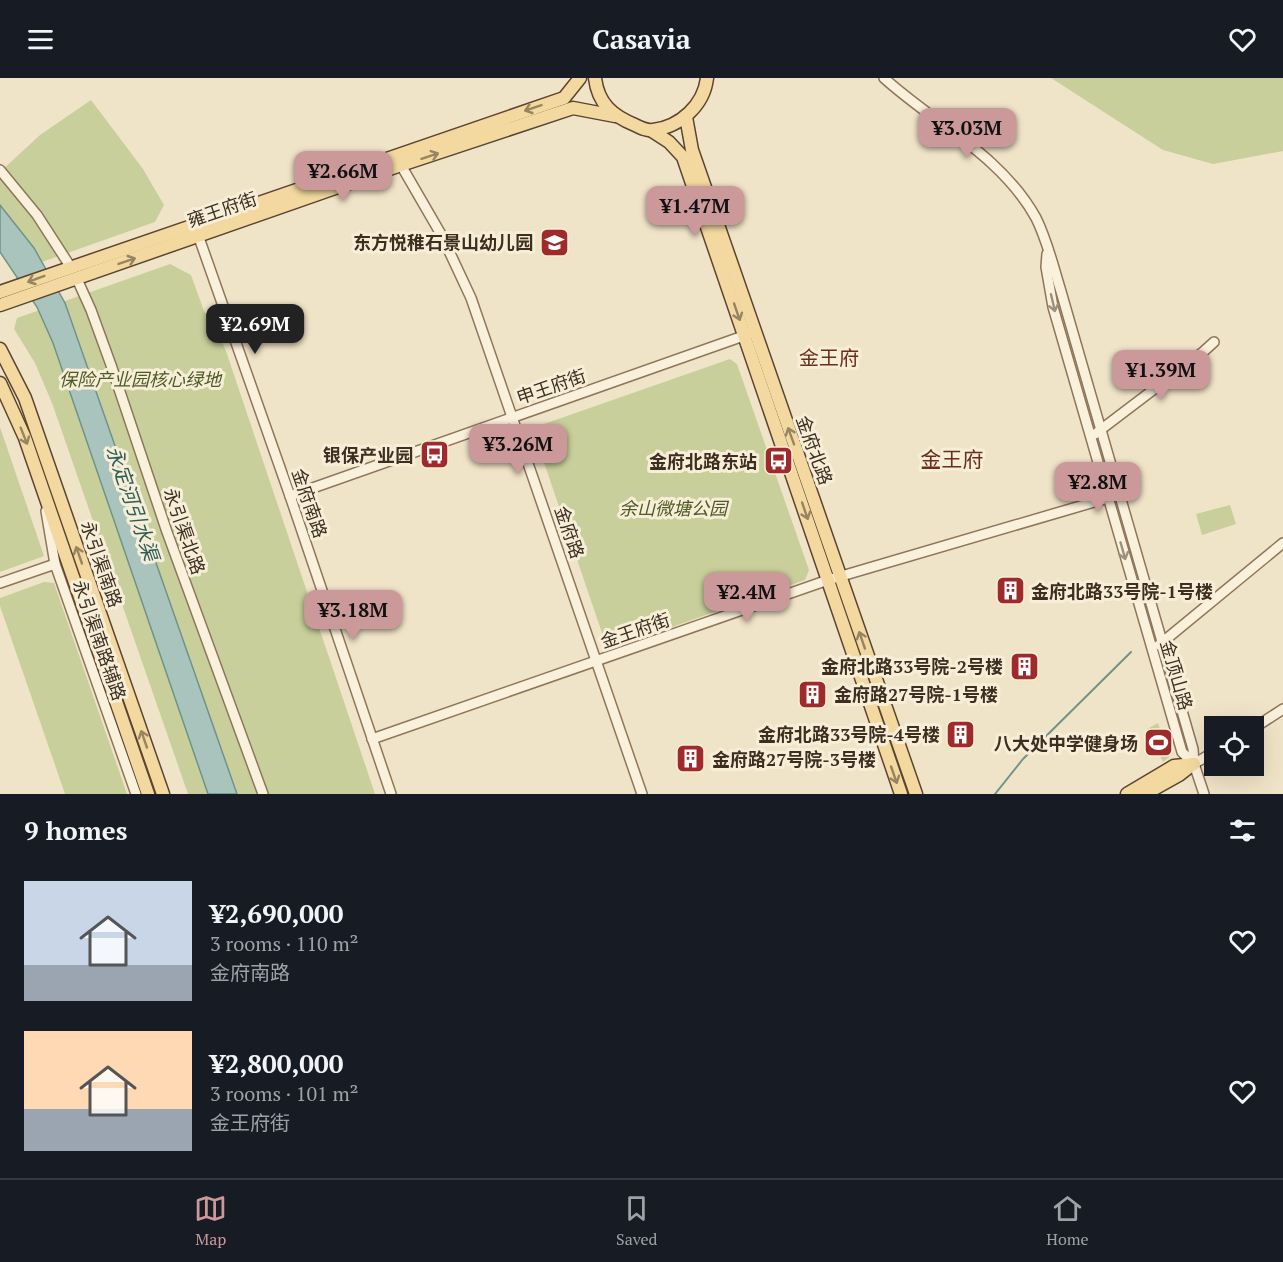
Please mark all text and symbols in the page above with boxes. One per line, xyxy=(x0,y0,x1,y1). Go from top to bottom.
text: Casavia xyxy=(592,21,691,57)
icon: menu xyxy=(24,23,57,56)
icon: heart xyxy=(1226,23,1259,56)
one-way arrow xyxy=(524,104,543,115)
pin: ¥3.03M xyxy=(918,108,1016,159)
text: ¥3.03M xyxy=(932,114,1002,141)
one-way arrow xyxy=(420,149,439,160)
pin: ¥2.66M xyxy=(294,151,392,202)
text: ¥2.66M xyxy=(308,157,378,184)
street label: 雍王府街 xyxy=(184,186,260,232)
pin: ¥1.47M xyxy=(646,186,744,237)
text: ¥1.47M xyxy=(660,192,730,219)
school or university icon: 东方悦稚石景山幼儿园 xyxy=(538,226,570,258)
place label: 东方悦稚石景山幼儿园 xyxy=(353,230,533,254)
one-way arrow xyxy=(117,255,136,266)
one-way arrow xyxy=(27,274,46,285)
one-way arrow xyxy=(1048,293,1059,312)
one-way arrow xyxy=(732,302,743,321)
pin: ¥2.69M xyxy=(206,304,304,355)
text: ¥2.69M xyxy=(220,310,290,337)
district label: 金王府 xyxy=(799,344,859,371)
pin: ¥1.39M xyxy=(1112,350,1210,401)
text: ¥1.39M xyxy=(1126,356,1196,383)
street label: 申王府街 xyxy=(513,363,589,409)
park label: 保险产业园核心绿地 xyxy=(59,367,223,391)
street label: 金府北路 xyxy=(791,412,839,488)
pin: ¥3.26M xyxy=(469,424,567,475)
one-way arrow xyxy=(19,426,30,445)
one-way arrow xyxy=(784,427,795,446)
text: ¥3.26M xyxy=(483,430,553,457)
bus stop icon: 银保产业园 xyxy=(418,439,450,471)
water label: 永定河引水渠 xyxy=(101,442,166,567)
place label: 银保产业园 xyxy=(323,443,413,467)
bus stop icon: 金府北路东站 xyxy=(762,445,794,477)
district label: 金王府 xyxy=(921,445,984,473)
place label: 金府北路东站 xyxy=(649,449,757,473)
pin: ¥2.8M xyxy=(1056,462,1140,513)
street label: 金府南路 xyxy=(287,465,333,541)
text: ¥2.8M xyxy=(1069,468,1127,495)
street label: 永引渠北路 xyxy=(159,485,211,577)
park label: 余山微塘公园 xyxy=(619,496,730,520)
one-way arrow xyxy=(800,501,811,520)
street label: 金府路 xyxy=(550,503,590,561)
street label: 永引渠南路 xyxy=(76,518,128,610)
one-way arrow xyxy=(1118,541,1130,560)
one-way arrow xyxy=(73,546,84,565)
pin: ¥2.4M xyxy=(705,572,789,623)
building icon: 金府北路33号院-1号楼 xyxy=(994,575,1026,607)
street label: 永引渠南路辅路 xyxy=(68,577,132,703)
text: ¥2.4M xyxy=(718,578,776,605)
place label: 金府北路33号院-1号楼 xyxy=(1031,579,1213,603)
pin: ¥3.18M xyxy=(304,590,402,641)
text: ¥3.18M xyxy=(318,596,388,623)
street label: 金王府街 xyxy=(597,607,673,653)
one-way arrow xyxy=(856,631,867,650)
street label: 金顶山路 xyxy=(1156,637,1198,713)
building icon: 金府北路33号院-2号楼 xyxy=(1008,650,1040,682)
place label: 金府北路33号院-2号楼 xyxy=(821,654,1003,678)
building icon: 金府路27号院-1号楼 xyxy=(797,678,829,710)
place label: 金府路27号院-1号楼 xyxy=(834,682,998,706)
map controls xyxy=(1204,716,1264,776)
button: locate xyxy=(1204,716,1264,776)
building icon: 金府北路33号院-4号楼 xyxy=(945,718,977,750)
place label: 金府北路33号院-4号楼 xyxy=(758,722,940,746)
sports icon: 八大处中学健身场 xyxy=(1143,727,1175,759)
one-way arrow xyxy=(137,730,148,749)
place label: 八大处中学健身场 xyxy=(994,731,1138,755)
building icon: 金府路27号院-3号楼 xyxy=(675,743,707,775)
place label: 金府路27号院-3号楼 xyxy=(712,747,876,771)
one-way arrow xyxy=(890,765,901,784)
text: 9 homes xyxy=(24,813,128,847)
icon: filters xyxy=(1226,814,1259,847)
text: ¥2,690,000 xyxy=(210,896,343,930)
icon: home xyxy=(72,905,144,977)
icon: heart xyxy=(1226,925,1259,958)
text: 3 rooms · 110 m² xyxy=(210,930,358,957)
text: 金府南路 xyxy=(210,959,290,986)
text: ¥2,800,000 xyxy=(210,1046,343,1080)
icon: home xyxy=(72,1055,144,1127)
icon: heart xyxy=(1226,1075,1259,1108)
text: 3 rooms · 101 m² xyxy=(210,1080,358,1107)
text: 金王府街 xyxy=(210,1109,290,1136)
tab: Map xyxy=(194,1192,227,1250)
tab: Saved xyxy=(616,1192,658,1250)
tab: Home xyxy=(1046,1192,1089,1250)

